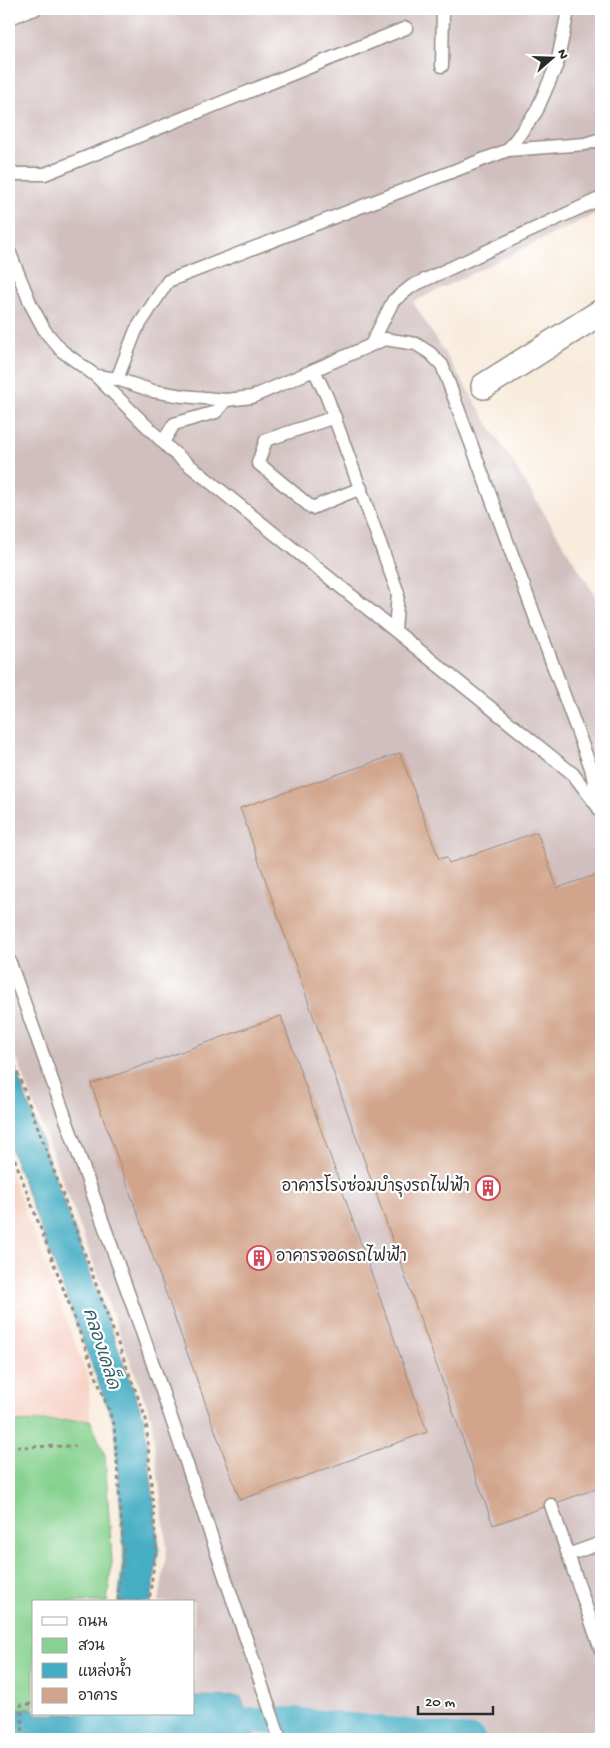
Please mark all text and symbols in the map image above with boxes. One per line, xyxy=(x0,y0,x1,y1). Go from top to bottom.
north arrow xyxy=(528,32,578,82)
text: N xyxy=(552,47,571,62)
place label: อาคารโรงซ่อมบำรุงรถไฟฟ้า xyxy=(282,1174,470,1198)
building icon: อาคารโรงซ่อมบำรุงรถไฟฟ้า xyxy=(475,1175,501,1201)
place label: อาคารจอดรถไฟฟ้า xyxy=(276,1244,407,1268)
building icon: อาคารจอดรถไฟฟ้า xyxy=(246,1245,272,1271)
water label: คลองเคล็ด xyxy=(77,1305,127,1393)
legend xyxy=(32,1600,195,1716)
text: ถนน xyxy=(78,1614,107,1632)
text: สวน xyxy=(78,1638,105,1656)
text: แหล่งน้ำ xyxy=(78,1657,132,1682)
scale bar xyxy=(418,1683,492,1715)
text: อาคาร xyxy=(78,1688,118,1706)
text: 20 m xyxy=(425,1694,455,1712)

